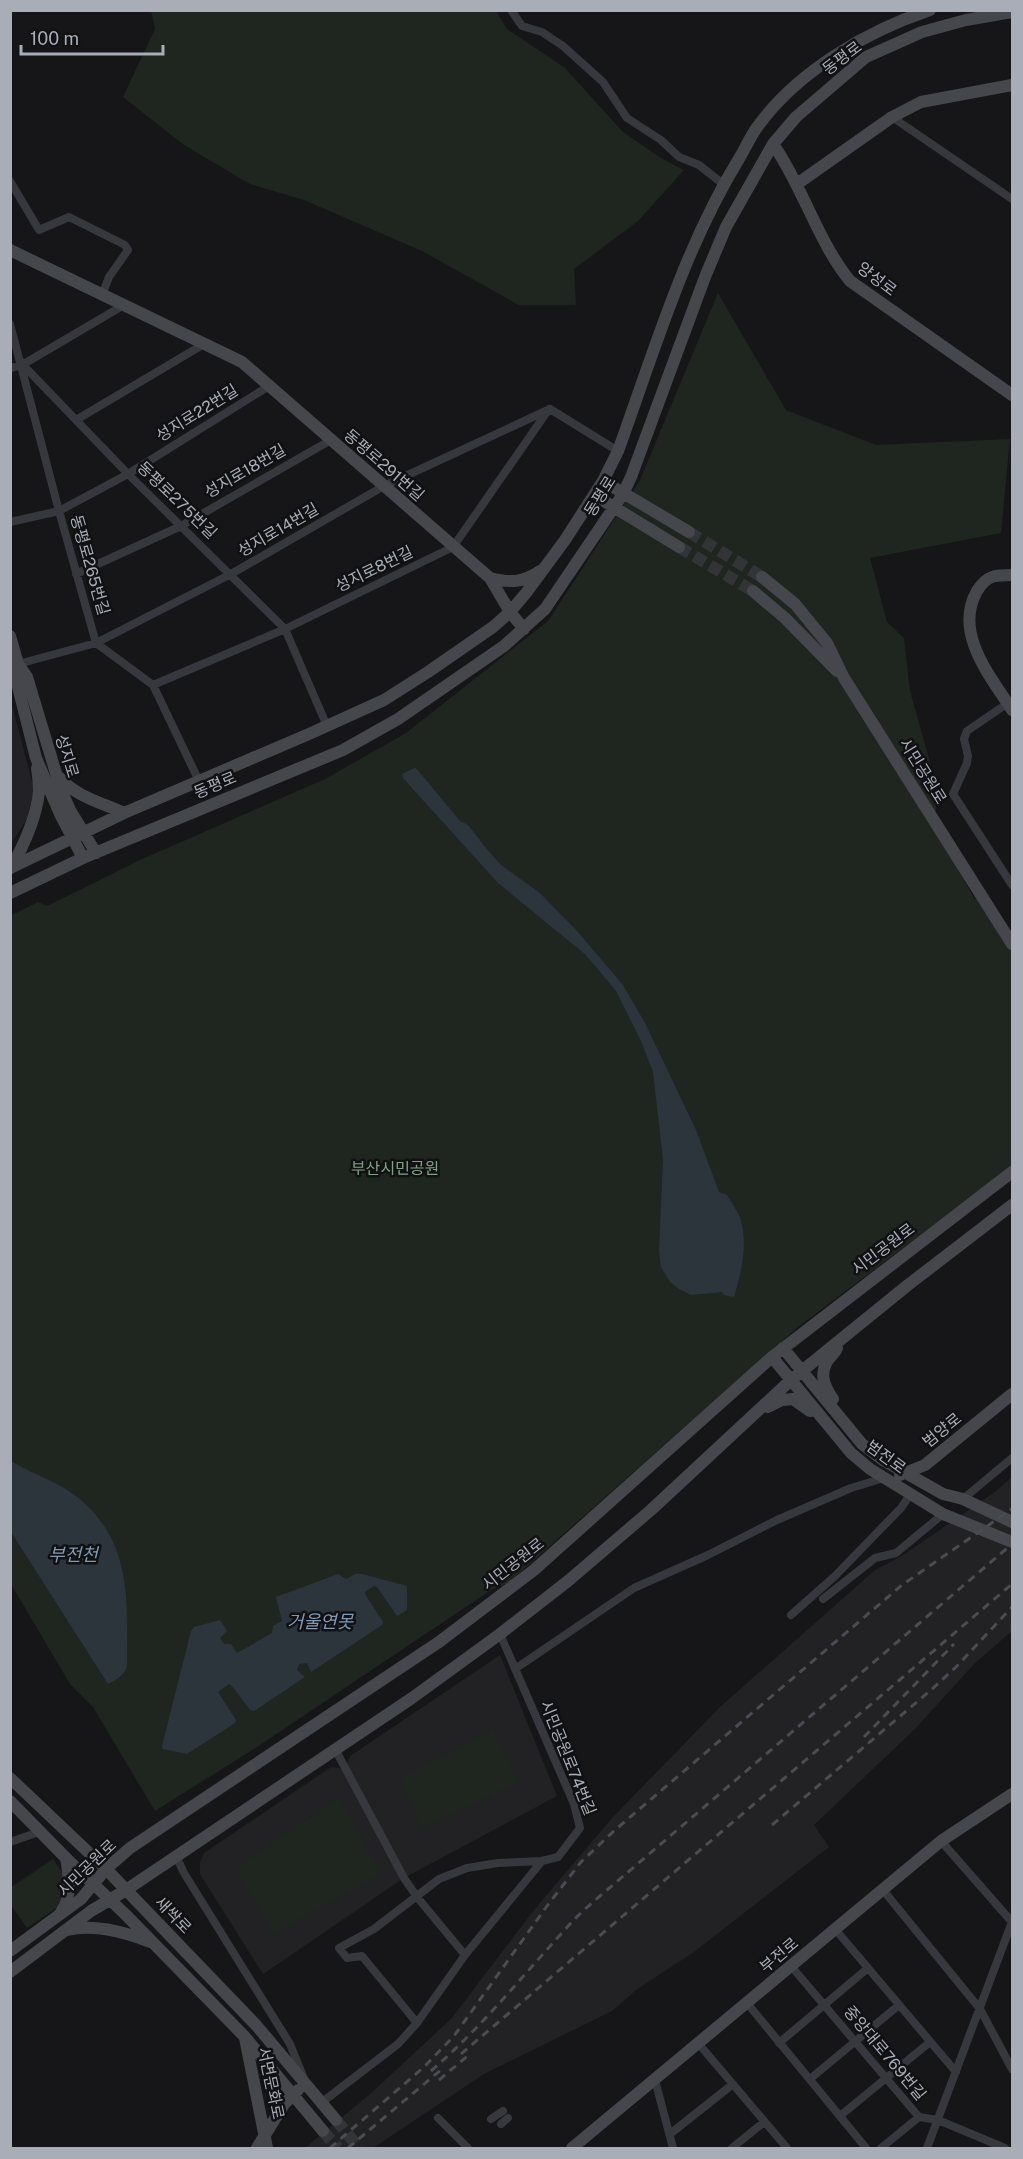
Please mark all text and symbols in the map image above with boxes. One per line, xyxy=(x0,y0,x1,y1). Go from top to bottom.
scale bar xyxy=(21,18,164,56)
text: 100 m xyxy=(30,28,79,49)
street label: 동평로 xyxy=(819,37,866,79)
street label: 양성로 xyxy=(854,258,901,300)
street label: 성지로22번길 xyxy=(153,380,241,446)
street label: 동평로291번길 xyxy=(340,425,428,505)
street label: 성지로18번길 xyxy=(201,440,289,502)
street label: 동평로275번길 xyxy=(133,457,221,543)
street label: 동평로 xyxy=(580,472,620,520)
street label: 성지로14번길 xyxy=(234,499,322,561)
street label: 동평로265번길 xyxy=(67,513,113,617)
street label: 성지로8번길 xyxy=(332,542,416,596)
street label: 성지로 xyxy=(51,732,83,780)
street label: 시민공원로 xyxy=(895,735,951,807)
street label: 동평로 xyxy=(191,768,239,802)
park label: 부산시민공원 xyxy=(351,1159,439,1178)
street label: 시민공원로 xyxy=(848,1219,918,1279)
street label: 범양로 xyxy=(919,1409,965,1451)
street label: 범전로 xyxy=(863,1436,910,1478)
street label: 시민공원로 xyxy=(478,1534,548,1594)
water label: 부전천 xyxy=(48,1544,100,1565)
water label: 거울연못 xyxy=(287,1611,355,1632)
street label: 시민공원로74번길 xyxy=(536,1698,600,1818)
street label: 시민공원로 xyxy=(54,1835,120,1900)
street label: 새싹로 xyxy=(151,1893,195,1938)
street label: 부전로 xyxy=(756,1933,802,1976)
street label: 중앙대로769번길 xyxy=(840,2002,930,2104)
street label: 서면문화로 xyxy=(254,2045,288,2121)

